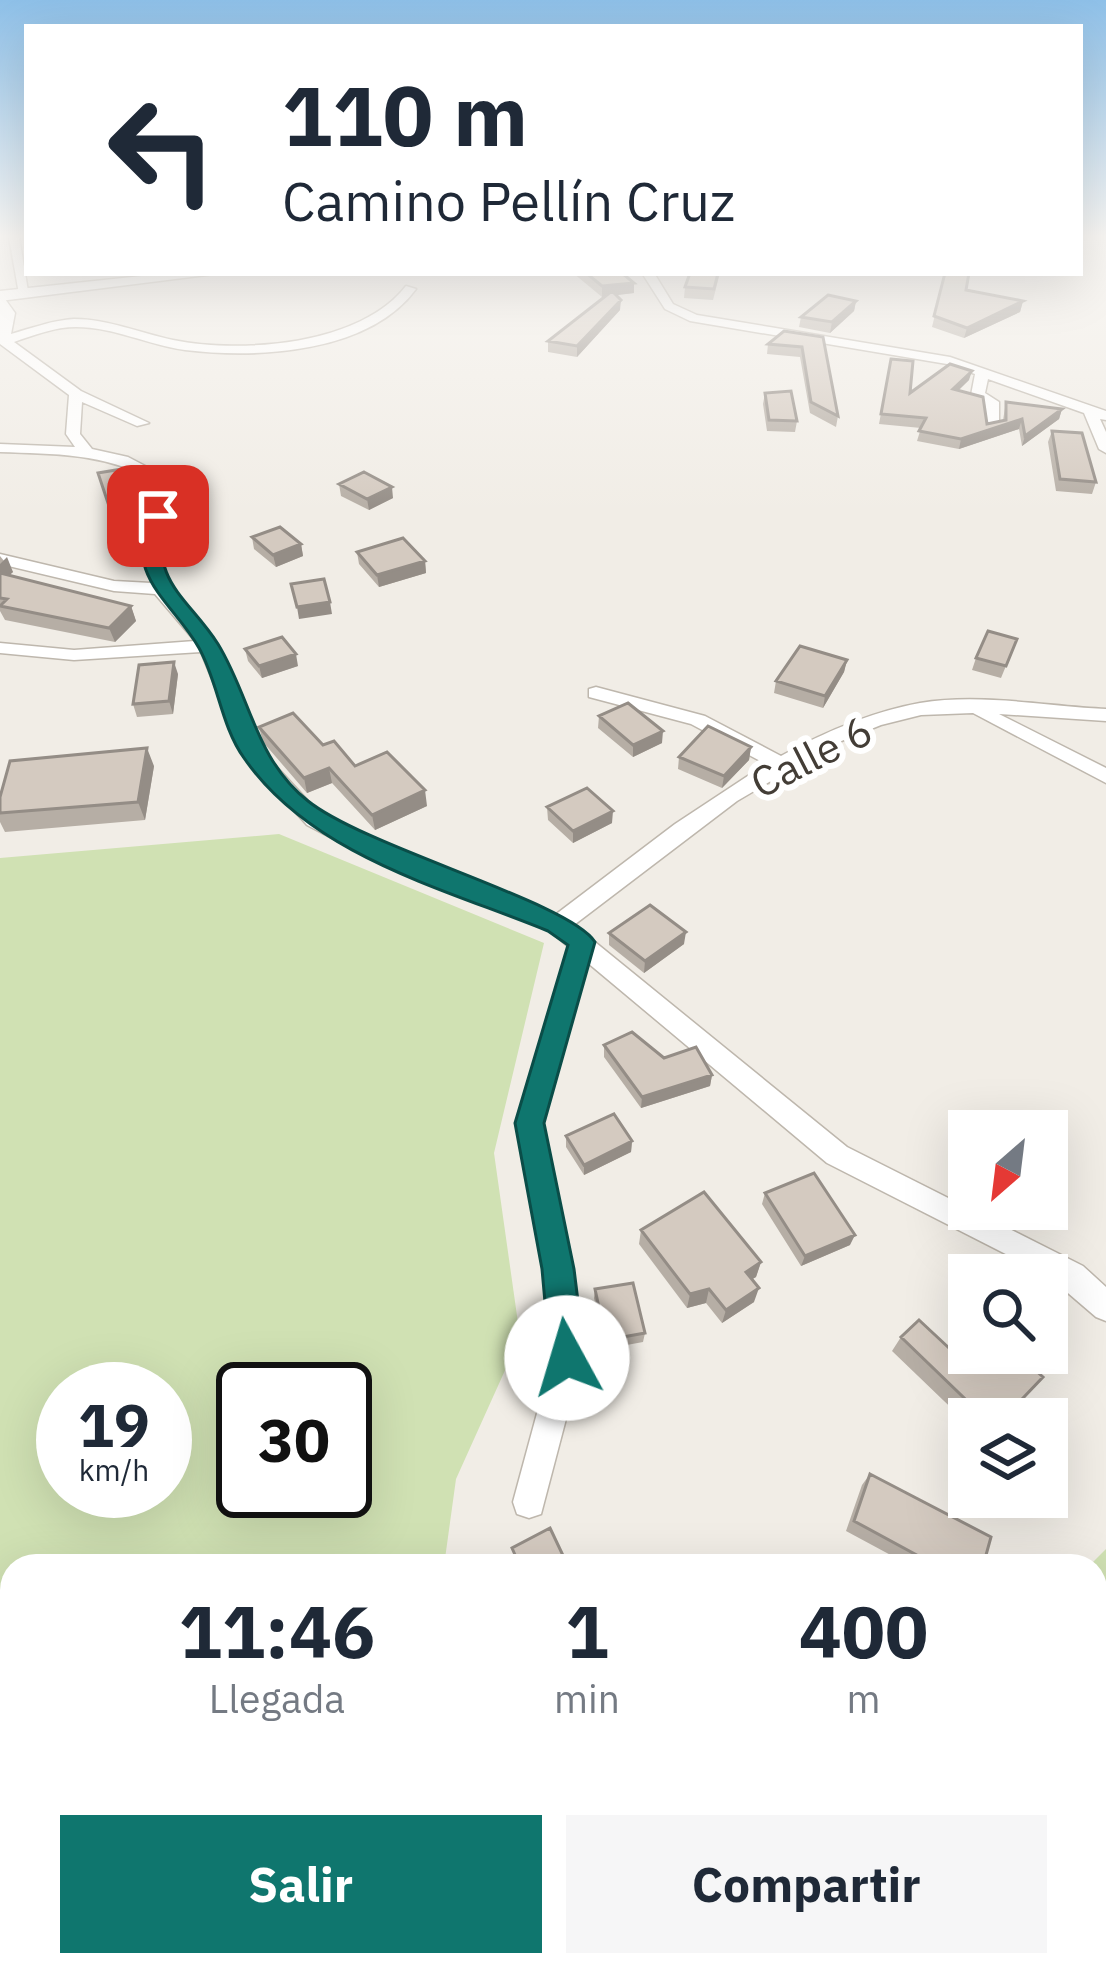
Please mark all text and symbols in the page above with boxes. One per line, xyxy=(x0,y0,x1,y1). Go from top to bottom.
text: 110 m xyxy=(282,60,528,169)
icon: left xyxy=(84,72,240,228)
text: Camino Pellín Cruz xyxy=(282,166,735,236)
pin xyxy=(107,465,209,567)
icon: arrive xyxy=(125,483,191,549)
street label: Calle 6 xyxy=(741,702,881,810)
north arrow xyxy=(948,1110,1068,1230)
map controls xyxy=(948,1110,1068,1518)
button: search xyxy=(948,1254,1068,1374)
position arrow xyxy=(504,1295,630,1421)
speed limit sign: 30 xyxy=(216,1362,372,1518)
text: 19 xyxy=(78,1385,150,1464)
button: layers xyxy=(948,1398,1068,1518)
text: km/h xyxy=(79,1450,149,1489)
text: 11:46 xyxy=(179,1584,375,1678)
text: 1 xyxy=(565,1584,609,1678)
text: 400 xyxy=(799,1584,928,1678)
text: Llegada xyxy=(209,1673,345,1724)
text: min xyxy=(554,1673,620,1724)
text: m xyxy=(846,1673,881,1724)
button: Salir xyxy=(60,1815,542,1953)
button: Compartir xyxy=(566,1815,1047,1953)

